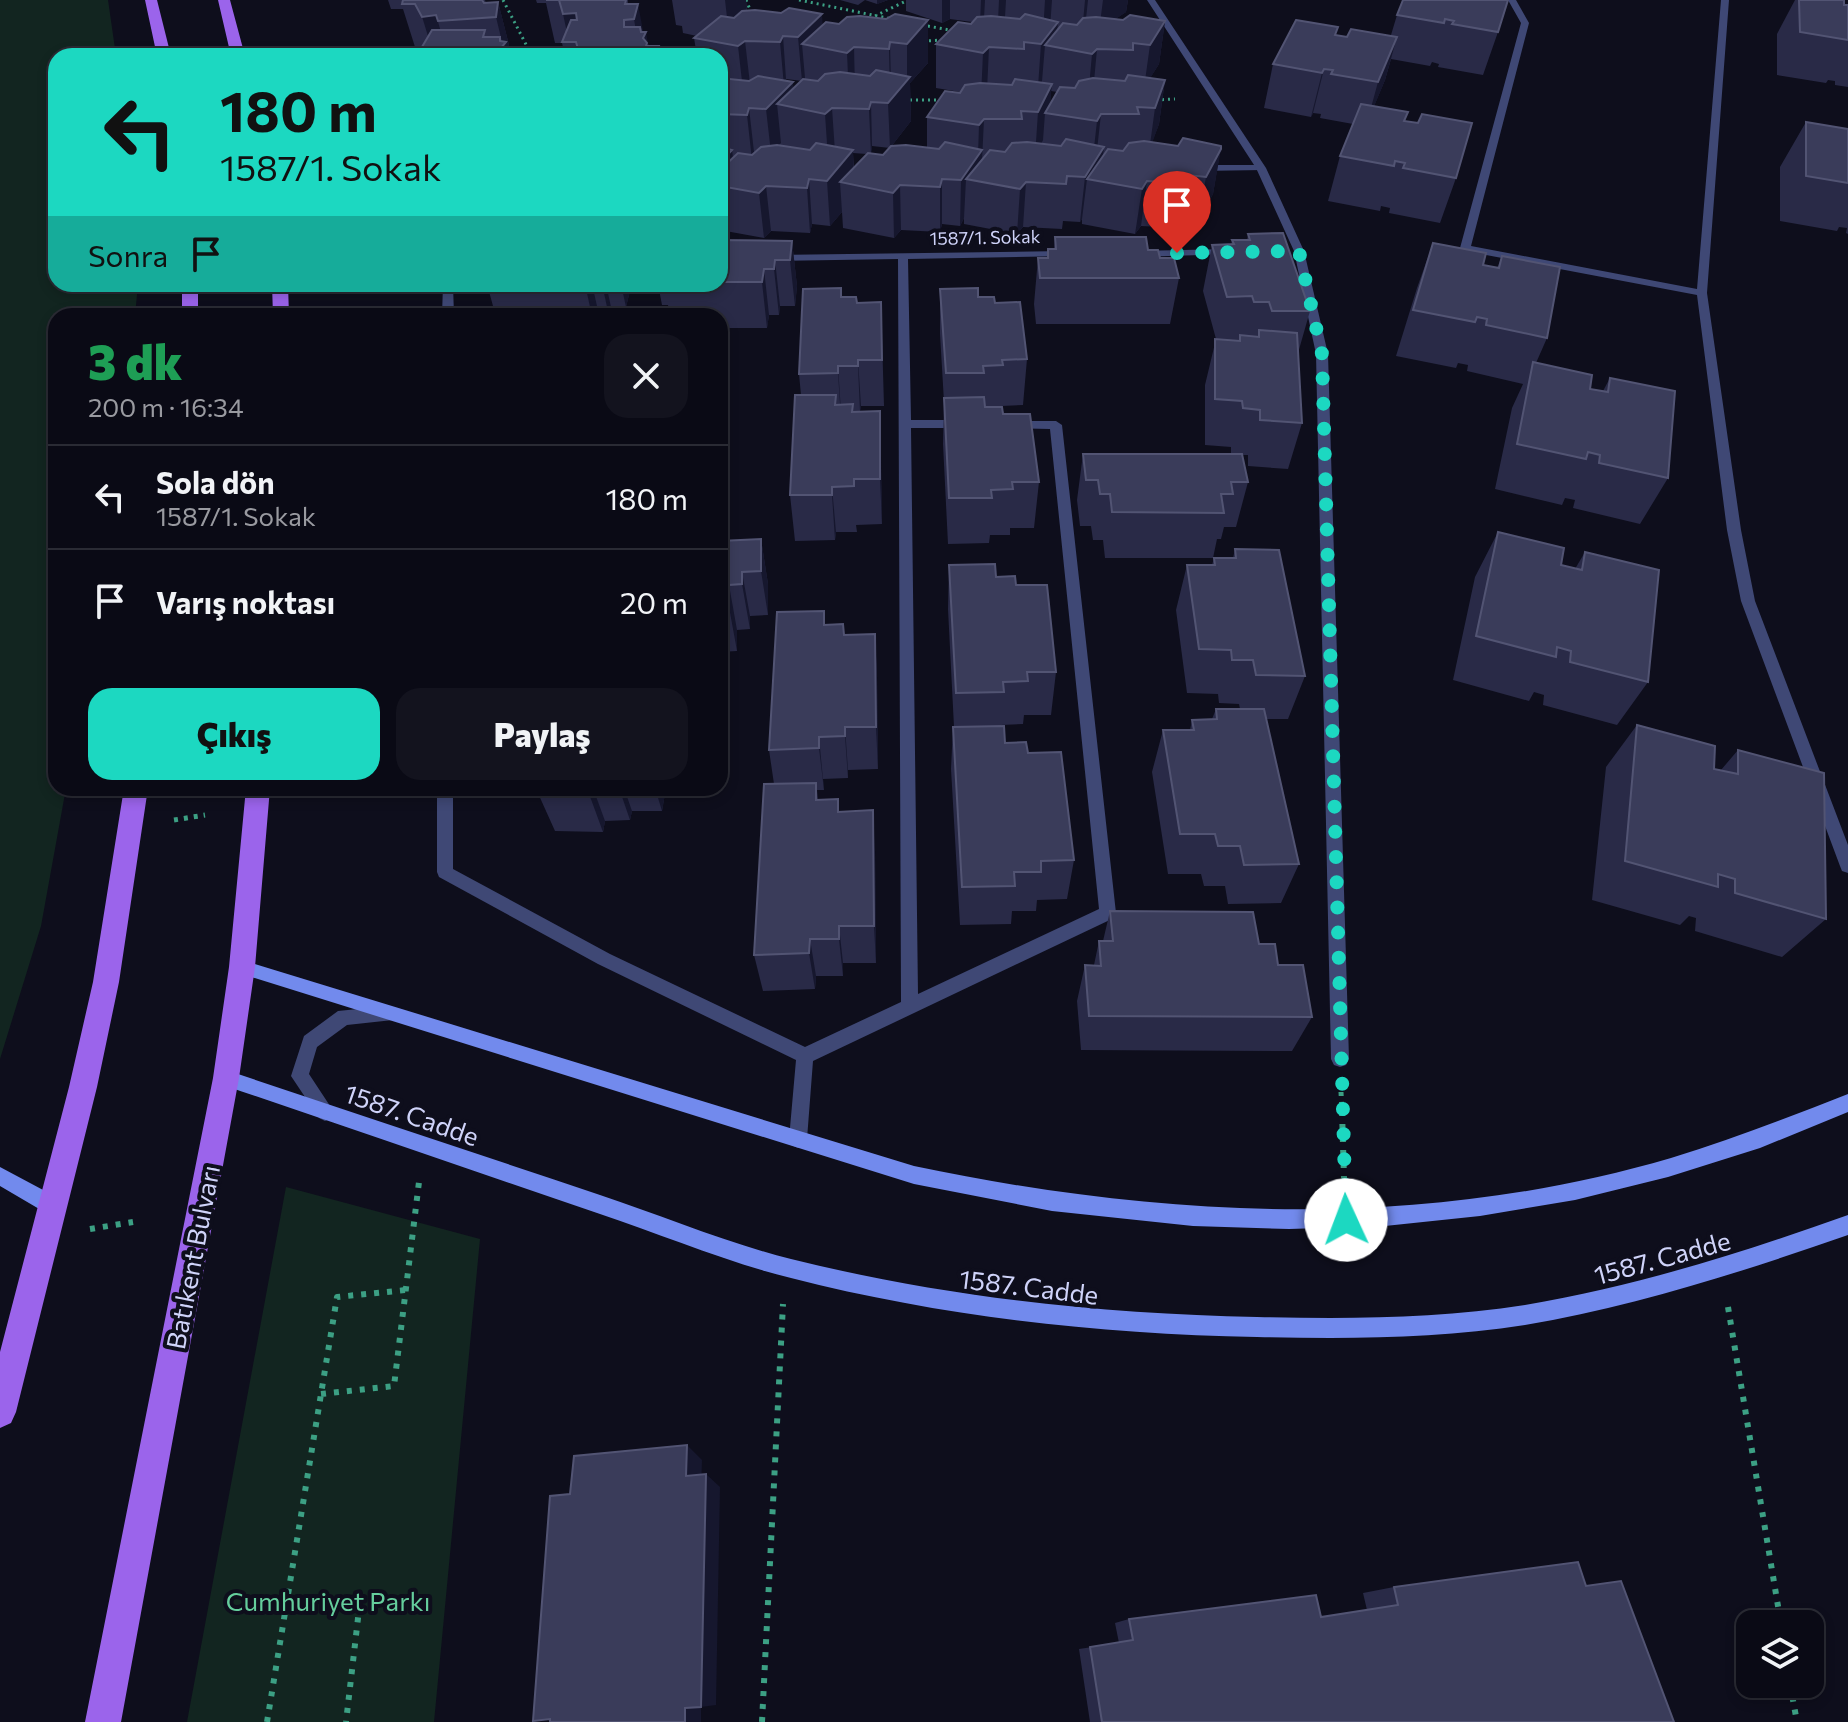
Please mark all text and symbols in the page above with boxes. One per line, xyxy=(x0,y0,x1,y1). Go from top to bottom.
text: 180 m xyxy=(220,75,377,144)
icon: left xyxy=(88,80,192,184)
text: 1587/1. Sokak xyxy=(220,144,441,188)
pin xyxy=(1143,171,1211,253)
icon: arrive xyxy=(1155,183,1199,227)
street label: 1587/1. Sokak xyxy=(929,225,1041,249)
icon: arrive xyxy=(184,232,228,276)
text: Sonra xyxy=(88,236,168,273)
text: 3 dk xyxy=(88,331,182,390)
button: close xyxy=(604,334,688,418)
text: 200 m · 16:34 xyxy=(88,391,244,422)
text: Sola dön xyxy=(156,463,275,500)
icon: left xyxy=(88,475,132,519)
text: 180 m xyxy=(605,479,688,516)
text: 1587/1. Sokak xyxy=(156,500,316,531)
icon: arrive xyxy=(88,579,132,623)
text: Varış noktası xyxy=(156,583,335,620)
text: 20 m xyxy=(620,583,688,620)
button: Çıkış xyxy=(88,688,380,780)
button: Paylaş xyxy=(396,688,688,780)
street label: 1587. Cadde xyxy=(341,1077,483,1151)
street label: Batıkent Bulvarı xyxy=(159,1162,225,1352)
position arrow xyxy=(1304,1178,1388,1262)
street label: 1587. Cadde xyxy=(1590,1224,1734,1290)
street label: 1587. Cadde xyxy=(958,1262,1100,1310)
park label: Cumhuriyet Parkı xyxy=(226,1585,430,1616)
map controls xyxy=(1736,1610,1824,1698)
button: layers xyxy=(1736,1610,1824,1698)

